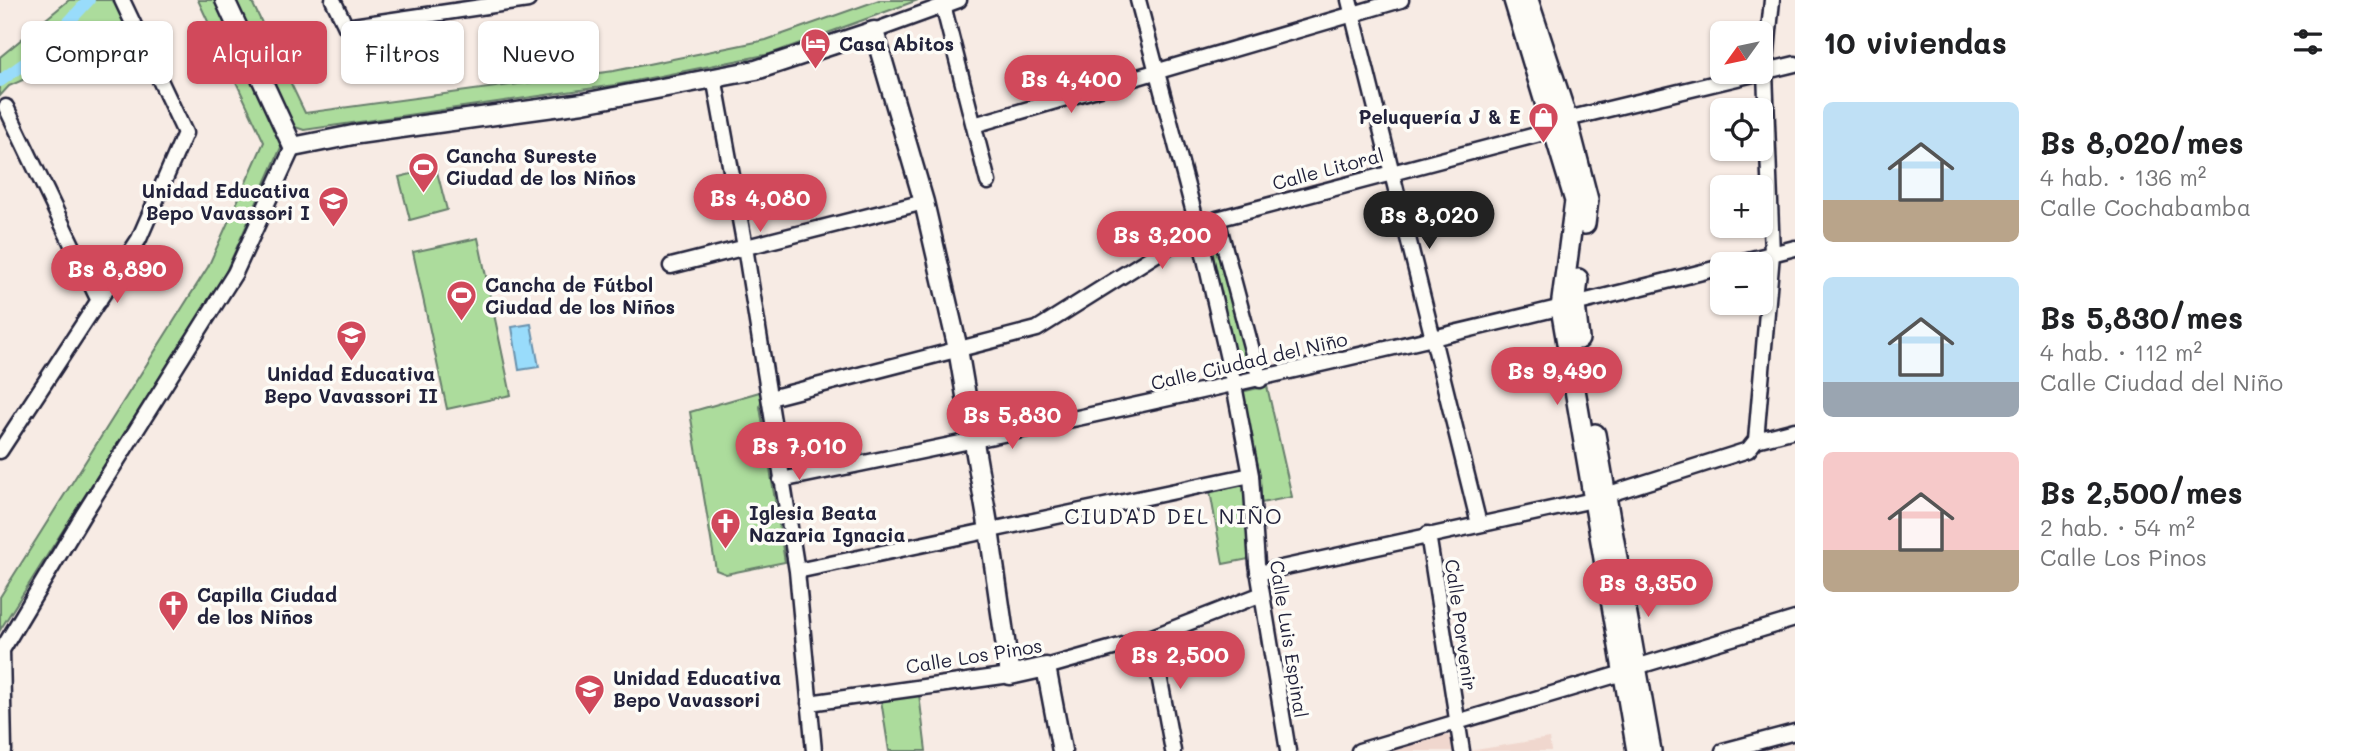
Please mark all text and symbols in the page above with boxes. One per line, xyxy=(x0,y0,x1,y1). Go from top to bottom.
chip: Comprar xyxy=(21,21,173,84)
chip: Alquilar xyxy=(187,21,327,84)
chip: Filtros xyxy=(341,21,464,84)
chip: Nuevo xyxy=(478,21,599,84)
north arrow xyxy=(1710,21,1773,84)
map controls xyxy=(1710,21,1773,315)
text: 10 viviendas xyxy=(1823,22,2007,62)
icon: filters xyxy=(2289,23,2327,61)
hotel icon: Casa Abitos xyxy=(799,27,833,71)
place label: Casa Abitos xyxy=(839,31,954,56)
pin: Bs 4,400 xyxy=(999,55,1143,115)
text: Bs 4,400 xyxy=(1020,63,1122,93)
button: locate xyxy=(1710,98,1773,161)
shop icon: Peluquería J & E xyxy=(1527,100,1561,144)
place label: Peluquería J & E xyxy=(1359,104,1521,129)
text: Bs 8,020/mes xyxy=(2040,122,2244,162)
icon: home xyxy=(1879,130,1963,214)
street label: Calle Litoral xyxy=(1269,142,1386,195)
place label: Cancha Sureste Ciudad de los Niños xyxy=(446,143,636,190)
sports icon: Cancha Sureste Ciudad de los Niños xyxy=(406,150,440,194)
text: 4 hab. · 136 m² xyxy=(2040,162,2206,192)
pin: Bs 4,080 xyxy=(688,174,832,234)
button: + xyxy=(1710,175,1773,238)
place label: Unidad Educativa Bepo Vavassori I xyxy=(142,178,310,225)
text: Bs 4,080 xyxy=(710,182,810,212)
school or university icon: Unidad Educativa Bepo Vavassori I xyxy=(316,185,350,229)
pin: Bs 8,020 xyxy=(1357,191,1501,251)
text: Calle Cochabamba xyxy=(2040,192,2251,222)
text: Bs 8,020 xyxy=(1379,199,1479,229)
pin: Bs 3,200 xyxy=(1090,212,1234,271)
text: Bs 3,200 xyxy=(1113,219,1211,249)
pin: Bs 8,890 xyxy=(45,246,189,305)
button: − xyxy=(1710,252,1773,315)
text: Bs 8,890 xyxy=(67,253,167,283)
place label: Cancha de Fútbol Ciudad de los Niños xyxy=(485,272,675,319)
sports icon: Cancha de Fútbol Ciudad de los Niños xyxy=(445,279,479,323)
text: Bs 5,830/mes xyxy=(2040,297,2243,337)
icon: home xyxy=(1879,305,1963,389)
school or university icon: Unidad Educativa Bepo Vavassori II xyxy=(334,318,368,362)
street label: Calle Ciudad del Niño xyxy=(1148,326,1350,395)
text: 4 hab. · 112 m² xyxy=(2040,337,2202,367)
pin: Bs 9,490 xyxy=(1485,348,1629,407)
text: Bs 9,490 xyxy=(1507,355,1607,385)
place label: Unidad Educativa Bepo Vavassori II xyxy=(264,361,438,408)
text: Calle Ciudad del Niño xyxy=(2040,367,2283,397)
pin: Bs 5,830 xyxy=(940,392,1084,451)
text: Bs 5,830 xyxy=(963,399,1061,429)
pin: Bs 7,010 xyxy=(727,422,871,482)
text: Bs 7,010 xyxy=(751,430,847,460)
text: Bs 2,500/mes xyxy=(2040,472,2243,512)
icon: home xyxy=(1879,480,1963,564)
place label: Iglesia Beata Nazaria Ignacia xyxy=(749,500,905,547)
district label: CIUDAD DEL NIÑO xyxy=(1064,502,1284,529)
church icon: Iglesia Beata Nazaria Ignacia xyxy=(709,507,743,551)
text: 2 hab. · 54 m² xyxy=(2040,512,2195,542)
text: Calle Los Pinos xyxy=(2040,542,2207,572)
street label: Calle Porvenir xyxy=(1440,557,1483,692)
street label: Calle Luis Espinal xyxy=(1265,558,1314,719)
pin: Bs 3,350 xyxy=(1576,560,1720,619)
text: Bs 3,350 xyxy=(1599,567,1697,597)
place label: Capilla Ciudad de los Niños xyxy=(197,582,337,629)
church icon: Capilla Ciudad de los Niños xyxy=(157,589,191,633)
street label: Calle Los Pinos xyxy=(904,632,1044,679)
pin: Bs 2,500 xyxy=(1108,632,1252,691)
text: Bs 2,500 xyxy=(1131,639,1229,669)
place label: Unidad Educativa Bepo Vavassori xyxy=(613,665,781,712)
school or university icon: Unidad Educativa Bepo Vavassori xyxy=(573,672,607,716)

